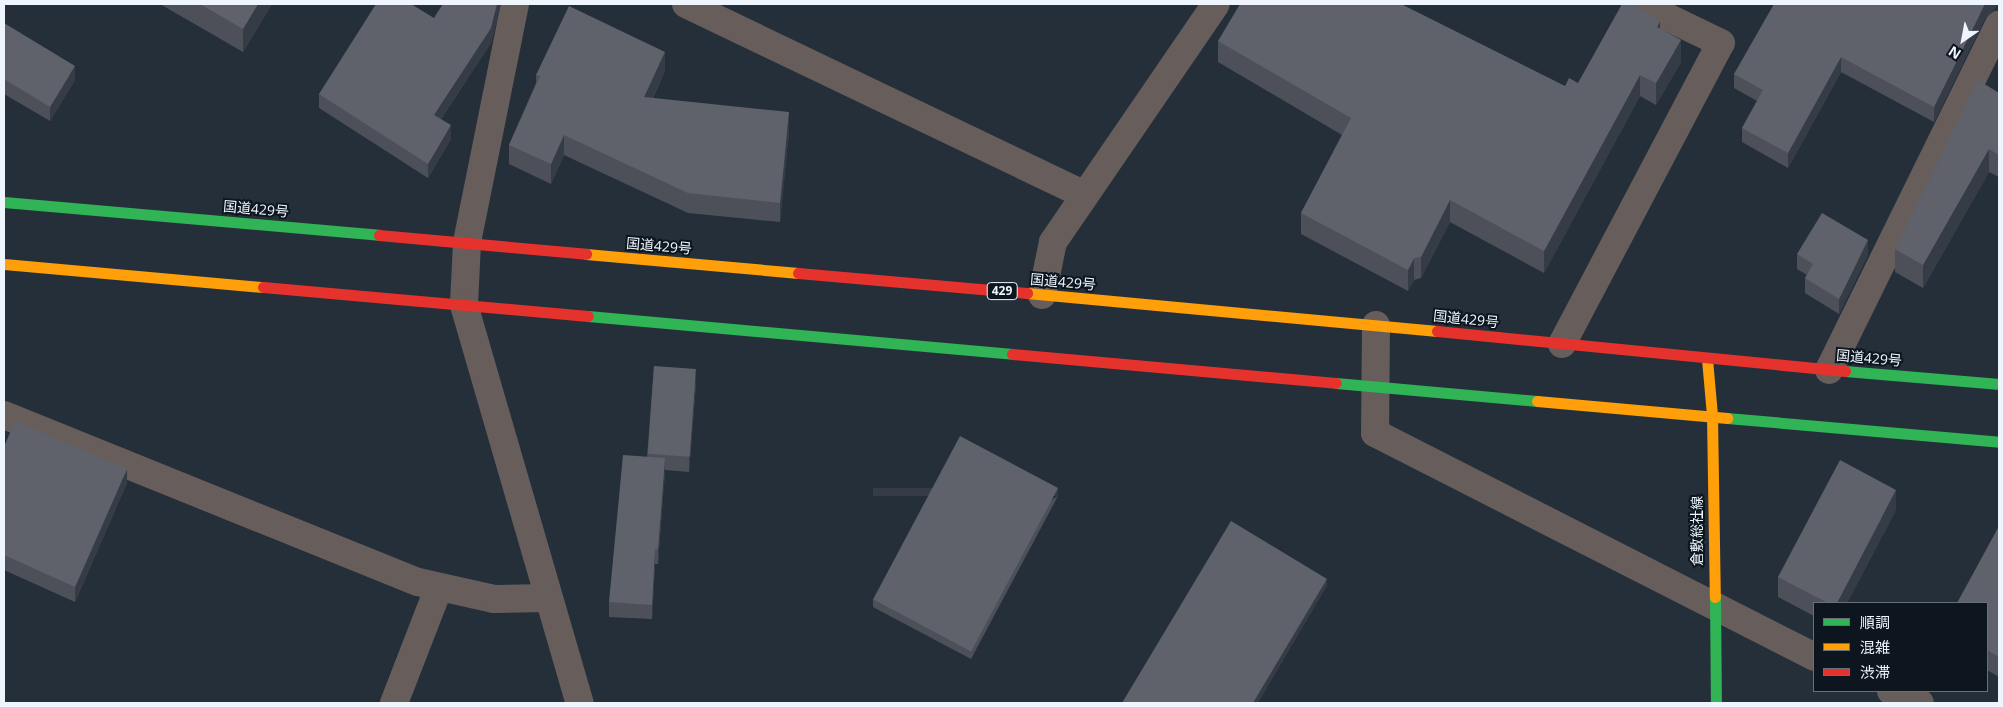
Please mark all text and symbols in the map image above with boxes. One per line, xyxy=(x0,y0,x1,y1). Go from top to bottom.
north arrow xyxy=(1938,15,1988,65)
text: N xyxy=(1945,42,1965,64)
street label: 国道429号 xyxy=(222,198,290,220)
street label: 国道429号 xyxy=(625,235,693,257)
street label: 国道429号 xyxy=(1029,271,1097,293)
road number: 429 xyxy=(986,282,1018,300)
street label: 国道429号 xyxy=(1432,307,1500,331)
street label: 国道429号 xyxy=(1835,347,1903,369)
street label: 倉敷総社線 xyxy=(1689,496,1705,566)
legend xyxy=(1813,602,1988,692)
text: 順調 xyxy=(1860,612,1890,632)
text: 混雑 xyxy=(1860,637,1890,657)
text: 渋滞 xyxy=(1860,662,1890,682)

